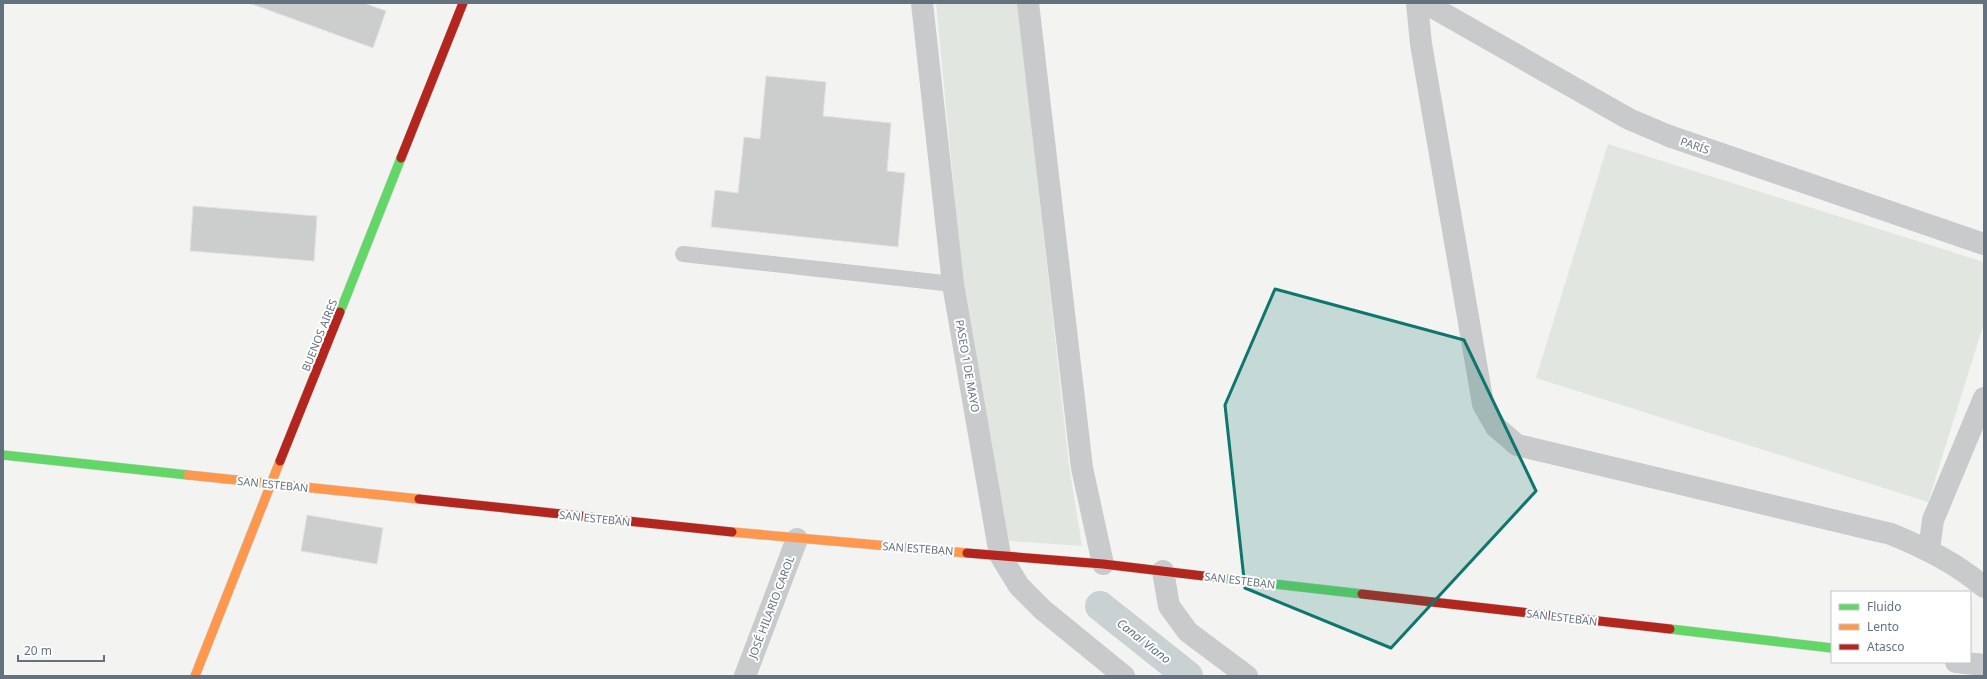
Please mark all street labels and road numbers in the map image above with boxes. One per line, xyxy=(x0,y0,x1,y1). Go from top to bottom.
street label: PARÍS xyxy=(1678,133,1712,157)
street label: BUENOS AIRES xyxy=(298,297,340,373)
street label: PASEO 1 DE MAYO xyxy=(952,318,984,414)
street label: SAN ESTEBAN xyxy=(237,473,309,495)
street label: SAN ESTEBAN xyxy=(559,507,631,529)
street label: SAN ESTEBAN xyxy=(882,538,954,558)
street label: JOSÉ HILARIO CAROL xyxy=(744,553,798,661)
street label: SAN ESTEBAN xyxy=(1204,568,1276,592)
street label: SAN ESTEBAN xyxy=(1526,605,1598,629)

